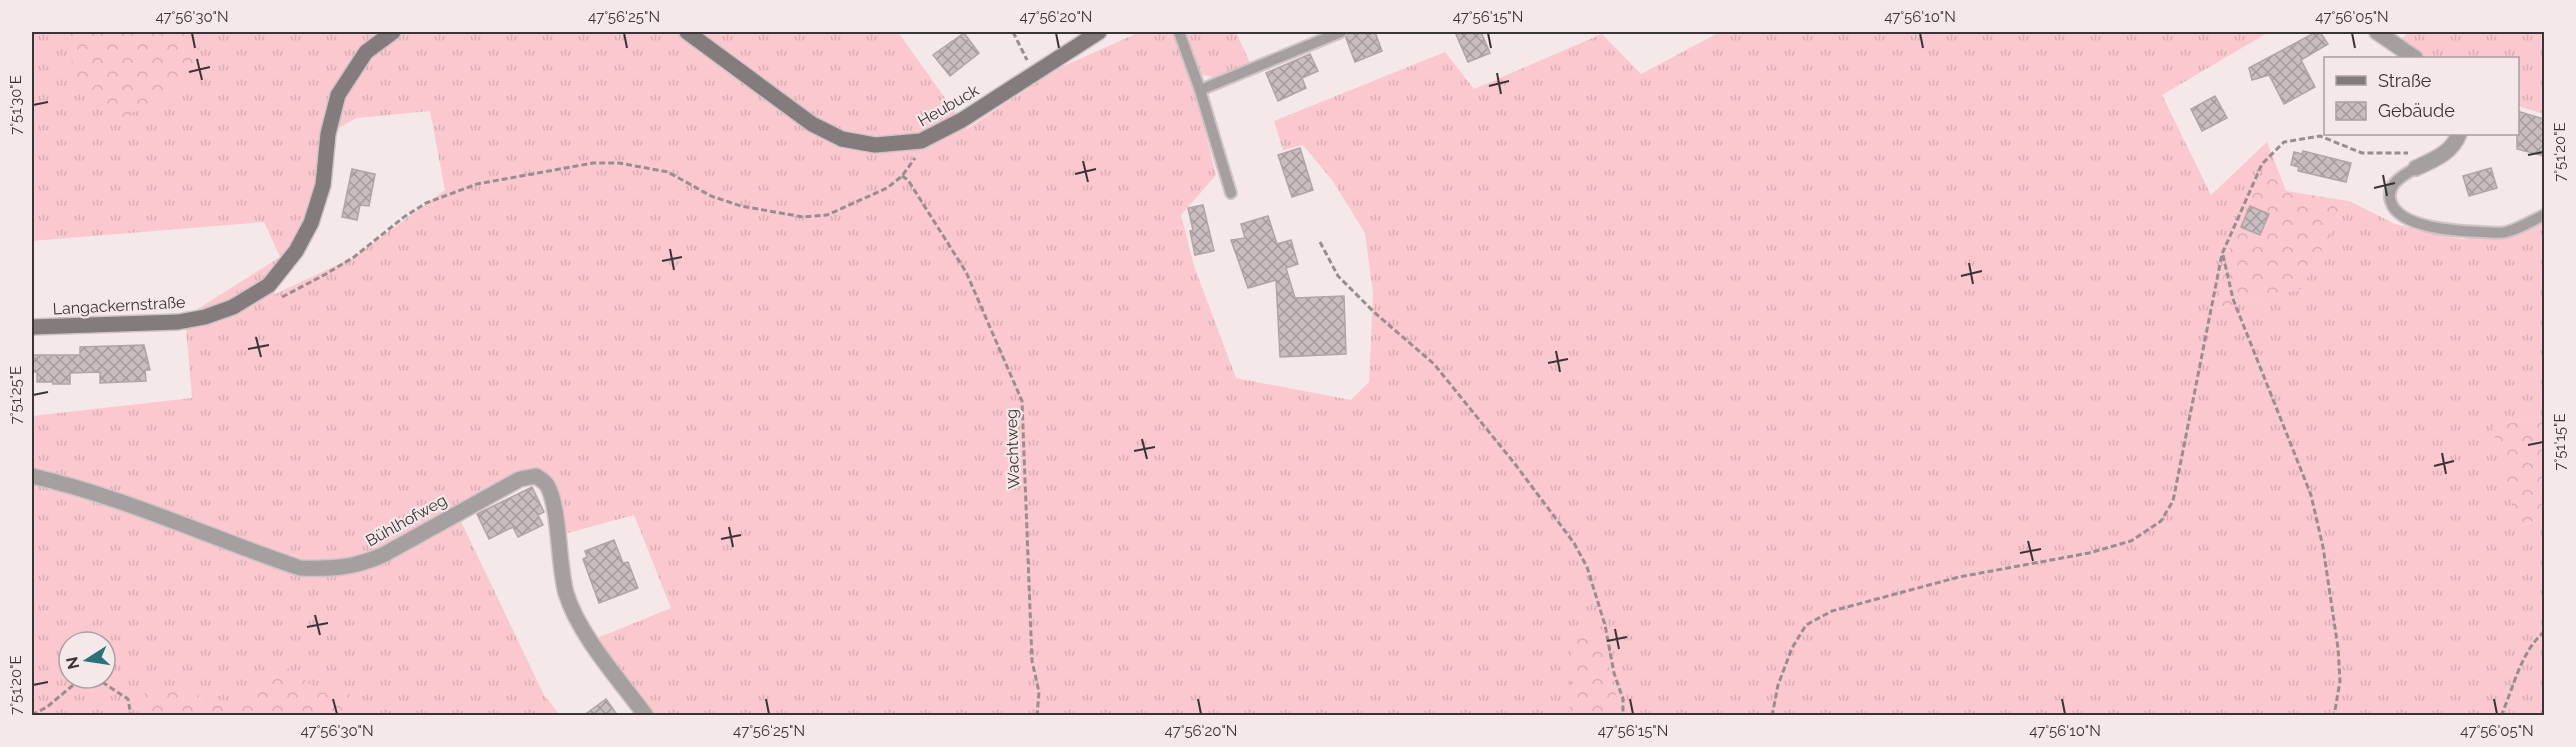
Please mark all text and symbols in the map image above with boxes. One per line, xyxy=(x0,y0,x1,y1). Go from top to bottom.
text: 47°56'30"N xyxy=(155,8,229,26)
text: 47°56'25"N xyxy=(588,8,660,26)
text: 47°56'20"N xyxy=(1020,8,1092,26)
text: 47°56'15"N xyxy=(1453,8,1523,26)
text: 47°56'10"N xyxy=(1884,8,1956,26)
text: 47°56'05"N xyxy=(2315,8,2389,26)
legend xyxy=(2324,57,2519,135)
text: Straße xyxy=(2378,70,2432,91)
text: 7°51'30"E xyxy=(7,75,25,135)
street label: Heubuck xyxy=(914,80,983,130)
text: Gebäude xyxy=(2378,100,2455,121)
text: 7°51'20"E xyxy=(2551,122,2569,182)
street label: Langackernstraße xyxy=(52,293,186,318)
text: 7°51'25"E xyxy=(7,366,25,424)
street label: Wachtweg xyxy=(1002,409,1023,489)
text: 7°51'15"E xyxy=(2551,413,2569,471)
street label: Bühlhofweg xyxy=(362,490,450,551)
north arrow xyxy=(57,630,117,690)
text: 7°51'20"E xyxy=(7,655,25,715)
text: N xyxy=(62,655,83,671)
text: 47°56'30"N xyxy=(300,722,374,740)
text: 47°56'25"N xyxy=(733,722,805,740)
text: 47°56'20"N xyxy=(1165,722,1237,740)
text: 47°56'15"N xyxy=(1598,722,1668,740)
text: 47°56'10"N xyxy=(2029,722,2101,740)
text: 47°56'05"N xyxy=(2460,722,2534,740)

